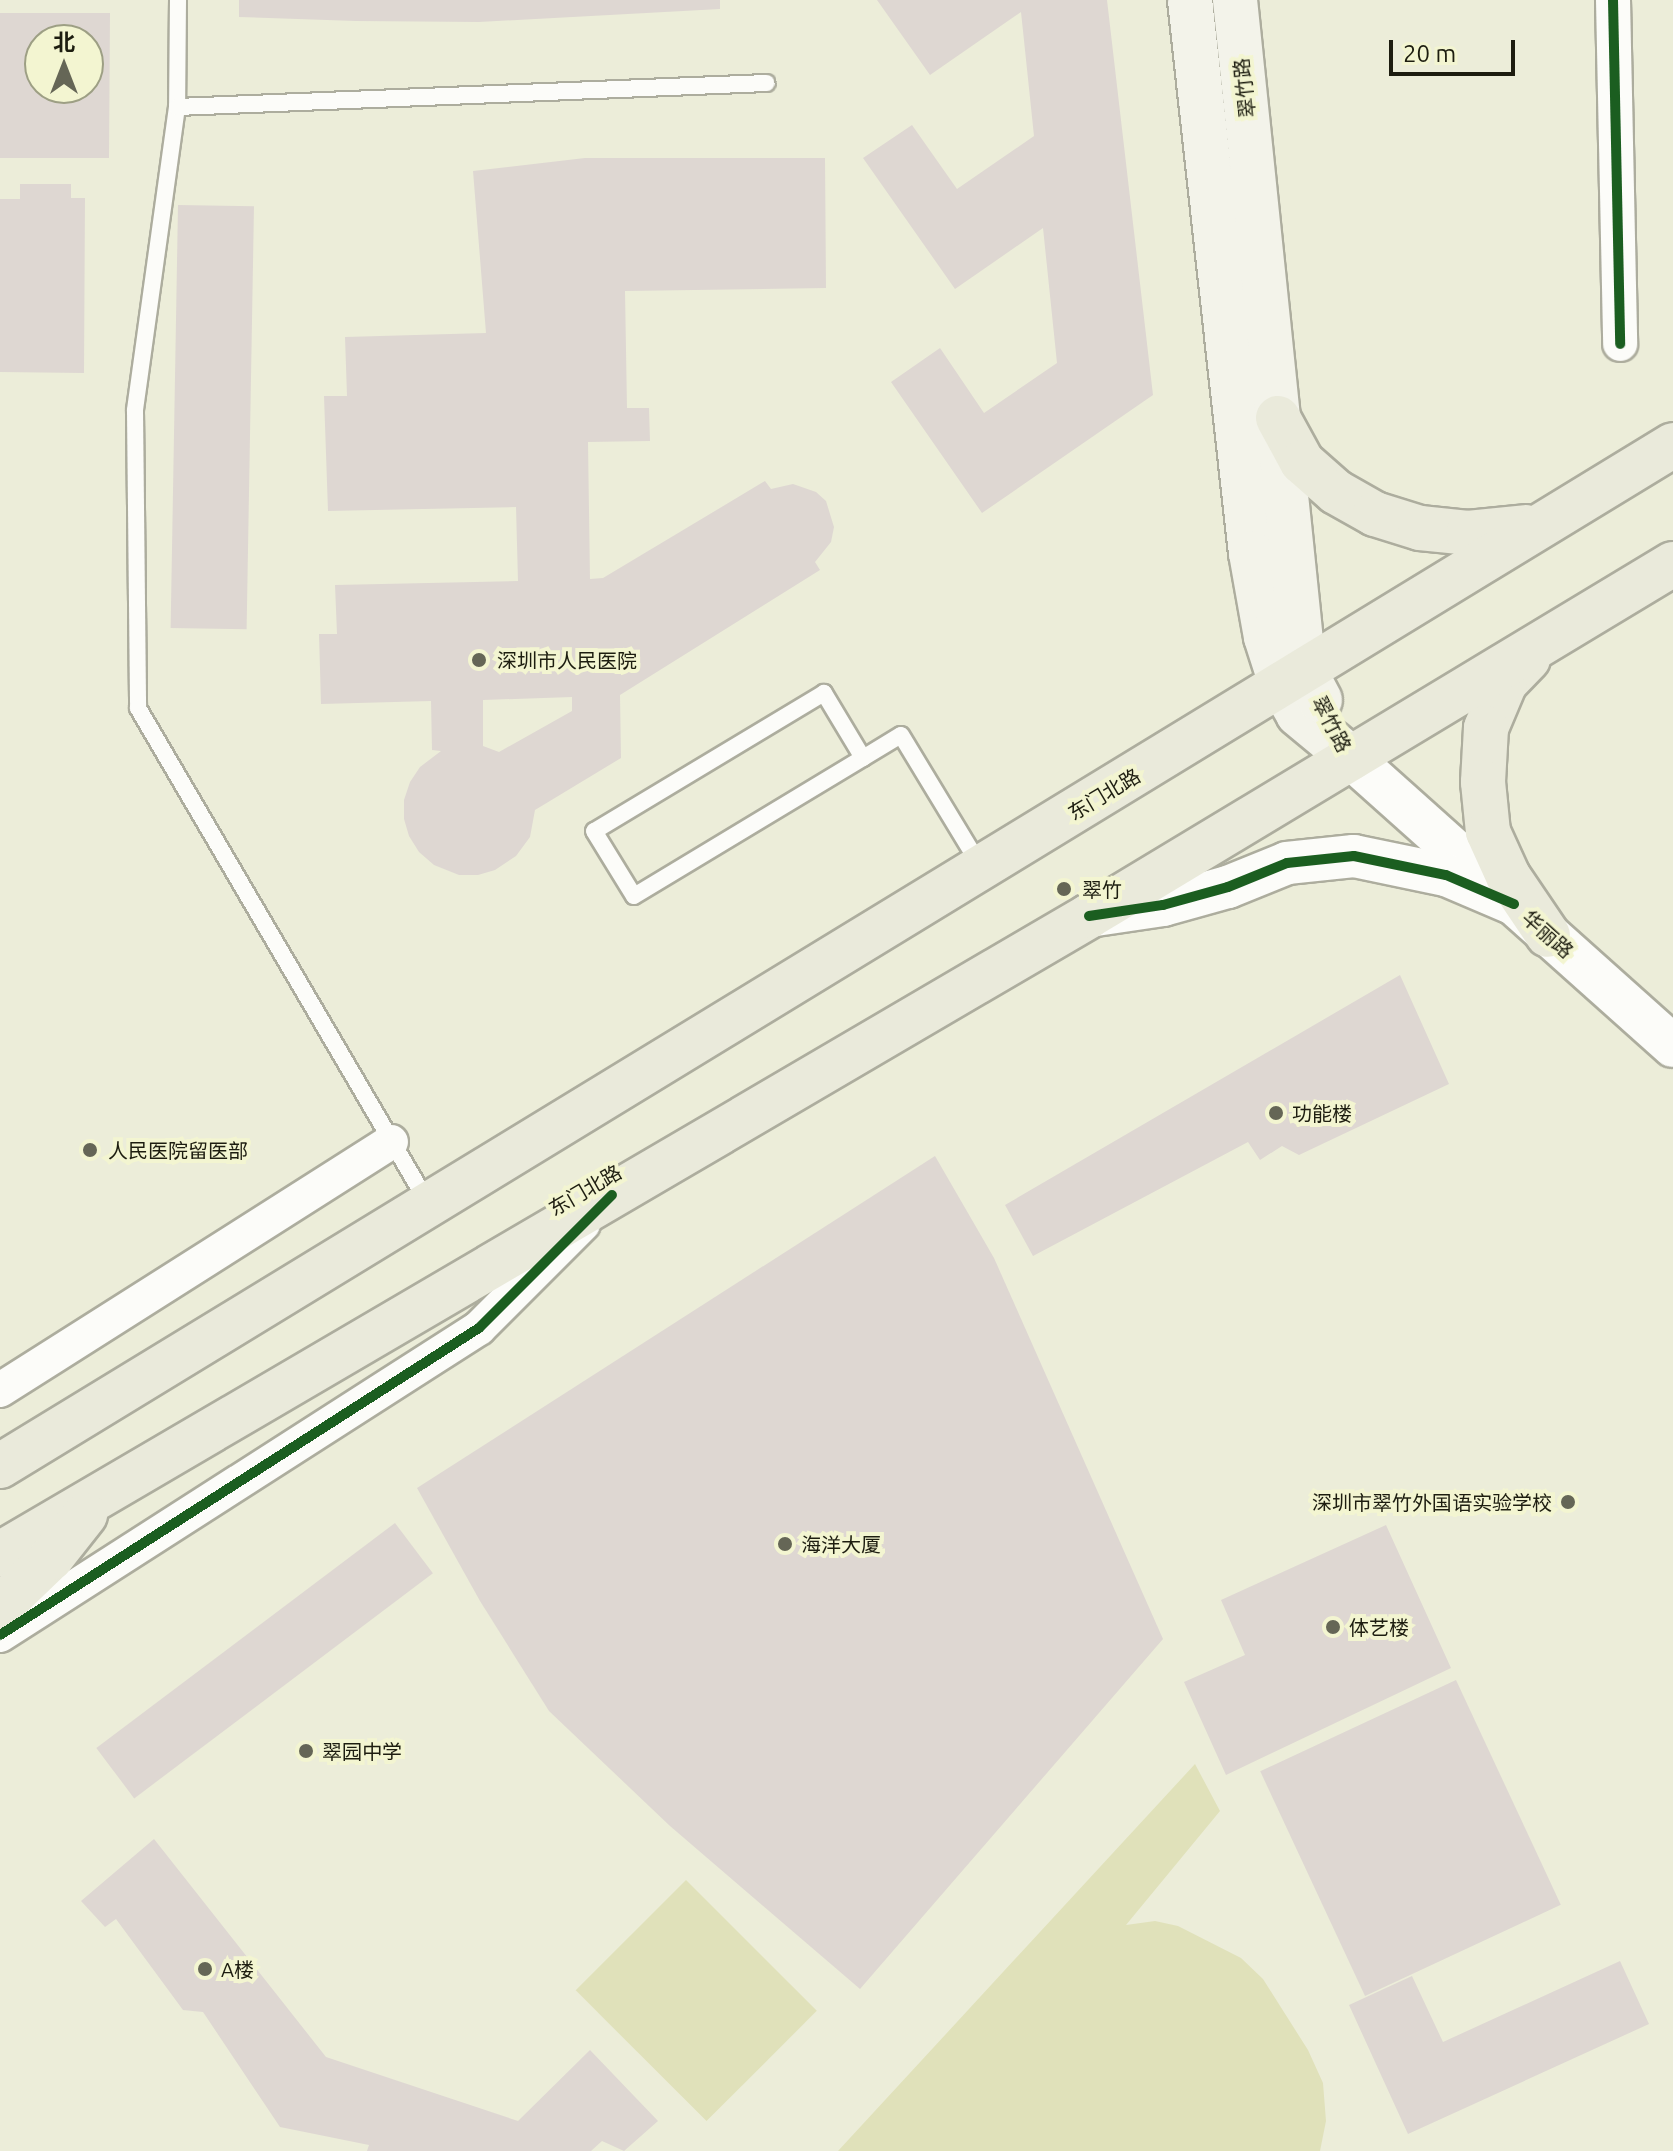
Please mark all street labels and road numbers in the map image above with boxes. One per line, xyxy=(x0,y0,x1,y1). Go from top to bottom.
street label: 翠竹路 xyxy=(1229,57,1259,119)
street label: 翠竹路 xyxy=(1308,692,1356,756)
street label: 东门北路 xyxy=(1064,763,1144,825)
street label: 华丽路 xyxy=(1518,905,1578,963)
street label: 东门北路 xyxy=(544,1160,626,1220)

